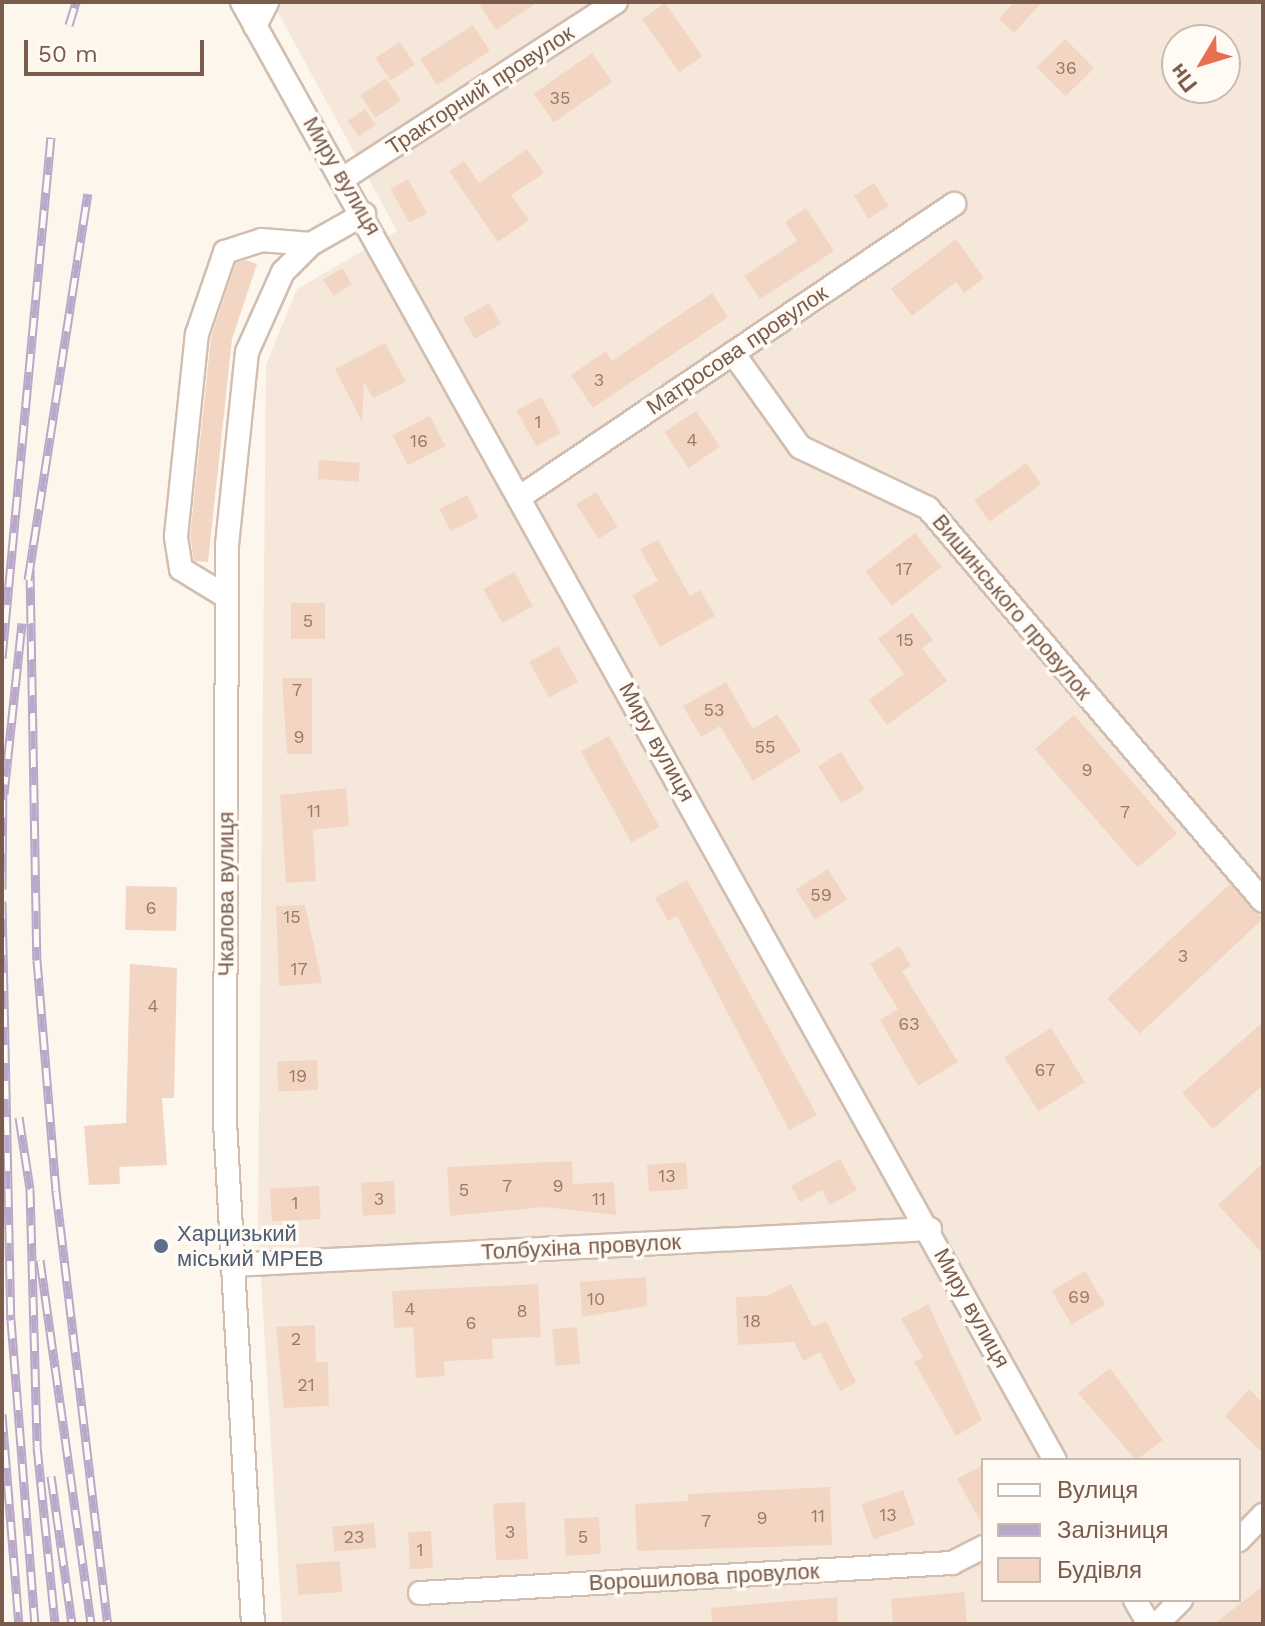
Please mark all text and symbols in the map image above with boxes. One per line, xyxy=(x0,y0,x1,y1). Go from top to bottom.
street label: Тракторний провулок xyxy=(381,20,579,160)
scale bar xyxy=(28,24,208,74)
north arrow xyxy=(1161,24,1241,104)
text: 50 m xyxy=(38,40,98,68)
house number: 36 xyxy=(1055,57,1077,79)
text: Пн xyxy=(1164,59,1202,97)
house number: 35 xyxy=(550,87,570,109)
street label: Миру вулиця xyxy=(297,112,387,240)
street label: Матросова провулок xyxy=(641,280,833,420)
house number: 3 xyxy=(594,369,604,391)
house number: 1 xyxy=(534,411,542,433)
house number: 4 xyxy=(687,429,697,451)
house number: 16 xyxy=(410,430,428,452)
street label: Вишинського провулок xyxy=(927,509,1097,705)
house number: 17 xyxy=(895,558,913,580)
house number: 5 xyxy=(303,610,313,632)
house number: 15 xyxy=(896,629,914,651)
street label: Миру вулиця xyxy=(613,678,701,806)
house number: 7 xyxy=(292,679,302,701)
house number: 53 xyxy=(704,699,724,721)
house number: 9 xyxy=(293,726,305,748)
house number: 55 xyxy=(755,736,775,758)
house number: 9 xyxy=(1081,759,1093,781)
house number: 11 xyxy=(307,800,321,822)
house number: 7 xyxy=(1120,801,1130,823)
street label: Чкалова вулиця xyxy=(213,812,239,976)
house number: 59 xyxy=(810,884,832,906)
house number: 6 xyxy=(146,897,156,919)
house number: 15 xyxy=(283,906,301,928)
house number: 3 xyxy=(1178,945,1188,967)
house number: 17 xyxy=(290,958,308,980)
house number: 4 xyxy=(148,995,158,1017)
house number: 63 xyxy=(898,1013,920,1035)
house number: 67 xyxy=(1035,1059,1055,1081)
house number: 19 xyxy=(289,1065,307,1087)
house number: 13 xyxy=(658,1165,676,1187)
house number: 7 xyxy=(502,1175,512,1197)
house number: 9 xyxy=(552,1175,564,1197)
house number: 5 xyxy=(459,1179,469,1201)
house number: 3 xyxy=(374,1188,384,1210)
house number: 11 xyxy=(592,1188,606,1210)
house number: 1 xyxy=(291,1192,299,1214)
place label: Харцизький міський МРЕВ xyxy=(177,1220,324,1272)
street label: Толбухіна провулок xyxy=(480,1229,682,1265)
marker: Харцизький міський МРЕВ xyxy=(152,1237,170,1255)
street label: Миру вулиця xyxy=(928,1244,1016,1372)
house number: 69 xyxy=(1068,1286,1090,1308)
house number: 10 xyxy=(587,1288,605,1310)
house number: 4 xyxy=(405,1298,415,1320)
house number: 8 xyxy=(516,1300,528,1322)
house number: 18 xyxy=(743,1310,761,1332)
house number: 6 xyxy=(466,1312,476,1334)
house number: 2 xyxy=(291,1328,301,1350)
house number: 21 xyxy=(297,1374,315,1396)
legend xyxy=(981,1458,1241,1602)
text: Вулиця xyxy=(1057,1476,1138,1504)
house number: 13 xyxy=(879,1504,897,1526)
house number: 11 xyxy=(811,1505,825,1527)
house number: 9 xyxy=(756,1507,768,1529)
house number: 7 xyxy=(701,1510,711,1532)
text: Залізниця xyxy=(1057,1516,1169,1544)
house number: 3 xyxy=(505,1521,515,1543)
house number: 23 xyxy=(344,1526,364,1548)
house number: 5 xyxy=(578,1526,588,1548)
house number: 1 xyxy=(416,1539,424,1561)
text: Будівля xyxy=(1057,1556,1142,1584)
street label: Ворошилова провулок xyxy=(588,1558,820,1596)

